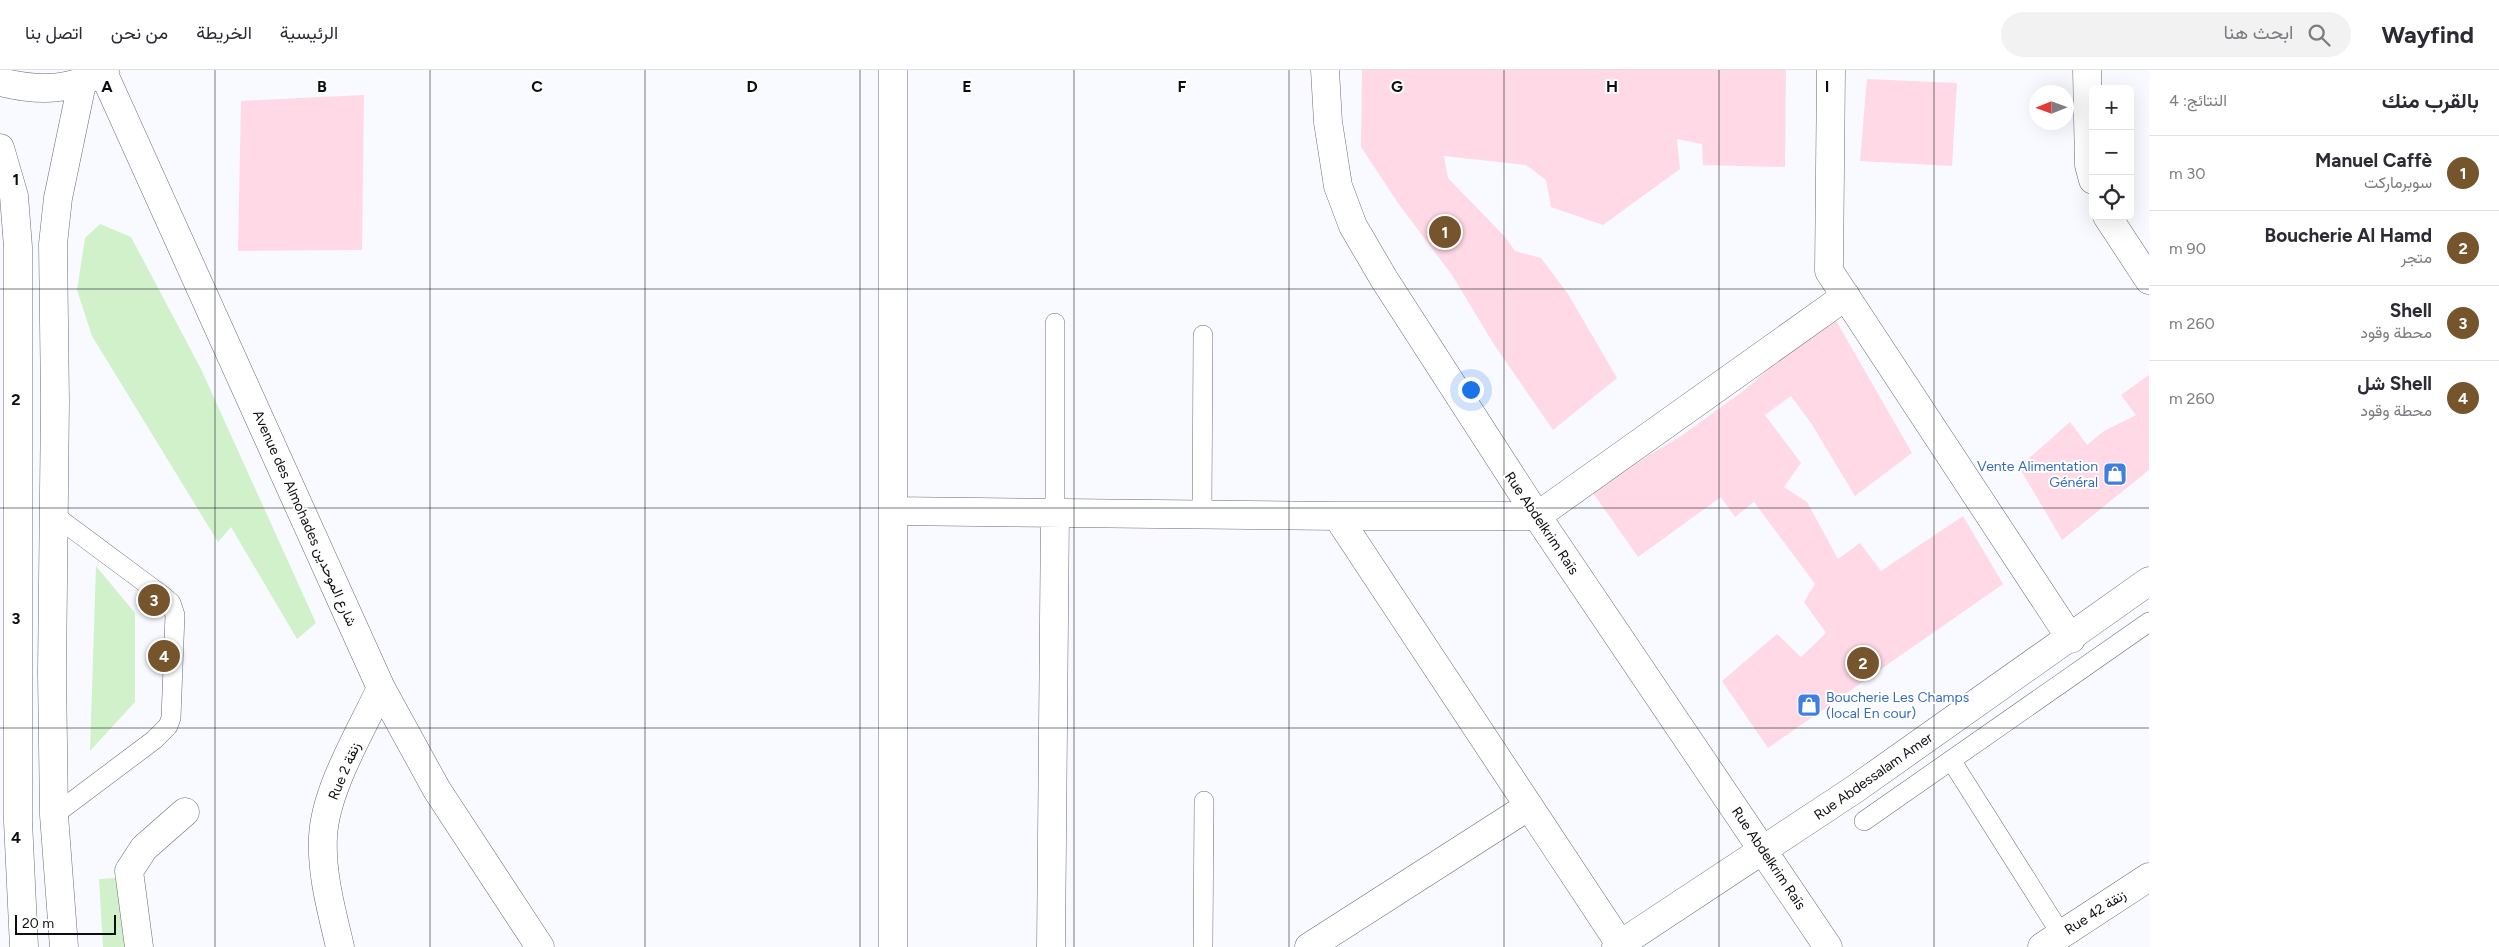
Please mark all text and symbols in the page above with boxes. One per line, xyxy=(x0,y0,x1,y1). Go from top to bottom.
search box xyxy=(2001,12,2351,57)
text: Wayfind xyxy=(2381,20,2474,49)
text: ابحث هنا xyxy=(2224,21,2293,44)
icon: search xyxy=(2305,21,2333,49)
text: اتصل بنا xyxy=(25,22,83,44)
text: من نحن xyxy=(111,22,168,44)
text: الخريطة xyxy=(196,22,252,44)
text: الرئيسية xyxy=(280,22,338,44)
text: A xyxy=(101,77,113,96)
text: B xyxy=(317,77,327,96)
text: C xyxy=(531,77,543,96)
text: D xyxy=(746,77,758,96)
text: E xyxy=(962,77,972,96)
text: F xyxy=(1178,77,1187,96)
text: G xyxy=(1391,77,1403,96)
text: H xyxy=(1606,77,1618,96)
text: I xyxy=(1825,77,1829,96)
north arrow xyxy=(2029,85,2074,130)
map controls xyxy=(2089,85,2134,220)
button: + xyxy=(2089,85,2134,130)
text: بالقرب منك xyxy=(2382,88,2479,113)
text: النتائج: 4 xyxy=(2169,91,2227,110)
button: − xyxy=(2089,130,2134,175)
text: Manuel Caffè xyxy=(2315,149,2432,172)
text: 30 m xyxy=(2169,164,2206,183)
text: 1 xyxy=(2460,164,2466,183)
text: 1 xyxy=(13,170,19,189)
text: سوبرماركت xyxy=(2364,173,2432,192)
button: locate xyxy=(2089,175,2134,220)
pin: 1 xyxy=(1429,213,1461,251)
text: Boucherie Al Hamd xyxy=(2265,224,2432,247)
text: 90 m xyxy=(2169,239,2206,258)
text: 2 xyxy=(2458,239,2468,258)
text: متجر xyxy=(2401,248,2432,267)
text: Shell xyxy=(2390,299,2432,322)
text: 260 m xyxy=(2169,314,2215,333)
text: 3 xyxy=(2459,314,2467,333)
text: محطة وقود xyxy=(2360,323,2432,342)
text: Shell شل xyxy=(2357,372,2432,395)
your location xyxy=(1458,377,1484,403)
text: 260 m xyxy=(2169,389,2215,408)
text: 4 xyxy=(2458,389,2468,408)
text: 2 xyxy=(11,390,21,409)
text: محطة وقود xyxy=(2360,401,2432,420)
street label: Avenue des Almohades شارع الموحدين xyxy=(247,407,360,630)
place label: Vente Alimentation Général xyxy=(1977,458,2098,491)
shop icon: Vente Alimentation Général xyxy=(2102,461,2128,487)
street label: Rue Abdelkrim Raïs xyxy=(1501,469,1582,578)
pin: 3 xyxy=(138,581,170,619)
text: 3 xyxy=(12,609,21,628)
pin: 4 xyxy=(148,637,180,675)
pin: 2 xyxy=(1847,644,1879,682)
place label: Boucherie Les Champs (local En cour) xyxy=(1826,689,1969,722)
shop icon: Boucherie Les Champs (local En cour) xyxy=(1796,692,1822,718)
street label: Rue Abdessalam Amer xyxy=(1811,729,1936,824)
street label: Rue 2 زنقة xyxy=(325,740,364,803)
street label: Rue Abdelkrim Raïs xyxy=(1728,804,1809,913)
text: 4 xyxy=(11,828,21,847)
street label: Rue 42 زنقة xyxy=(2061,886,2129,939)
scale bar xyxy=(15,912,116,935)
text: 20 m xyxy=(22,915,54,932)

